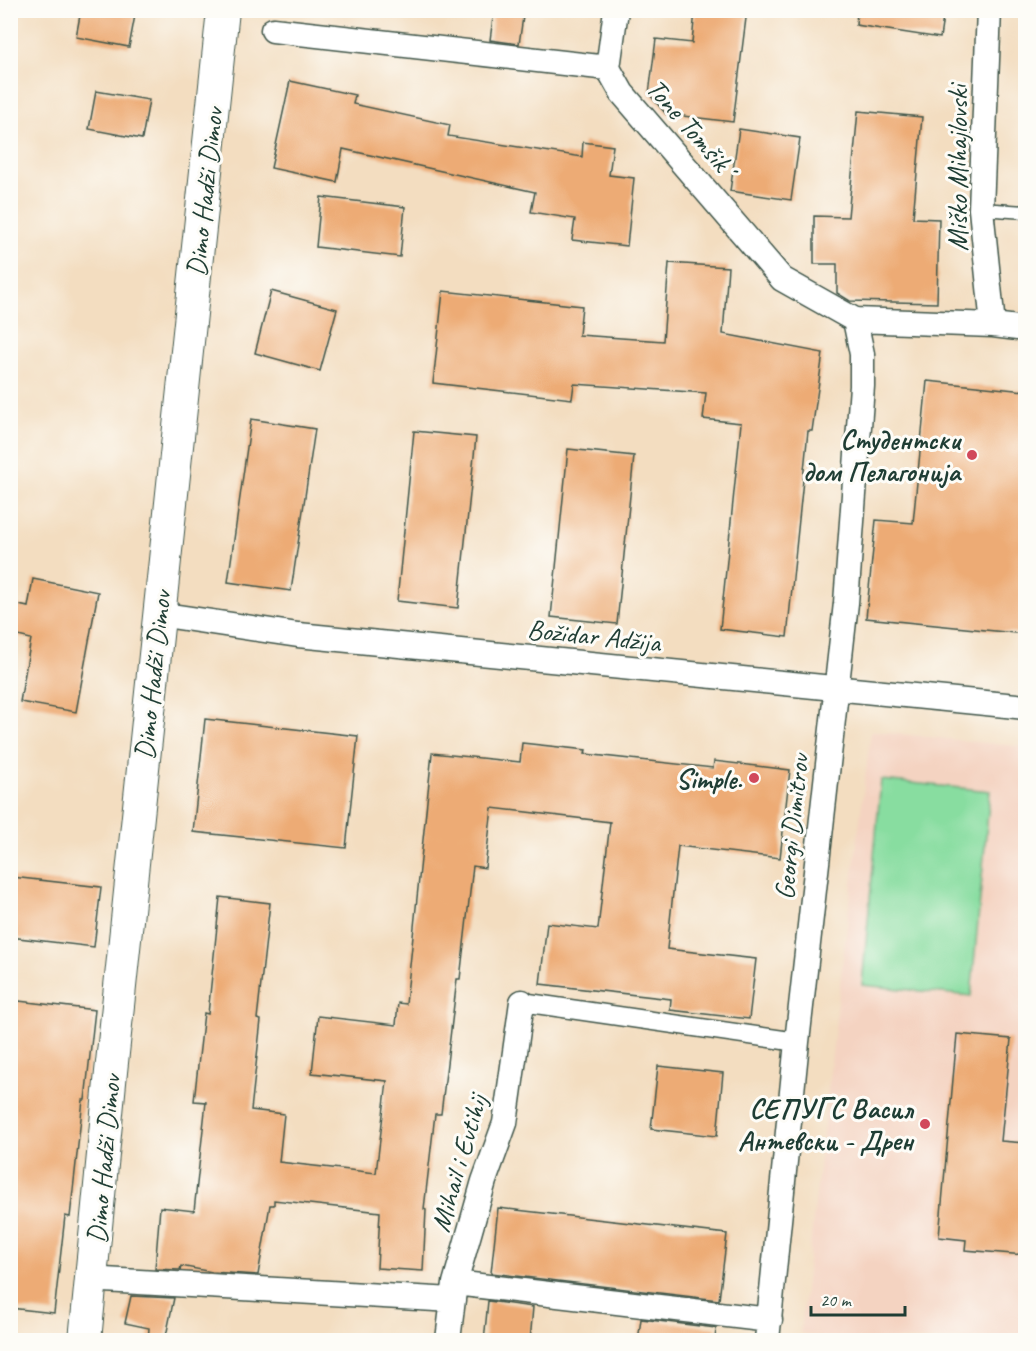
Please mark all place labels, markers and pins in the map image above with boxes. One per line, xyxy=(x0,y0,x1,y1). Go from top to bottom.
place label: Студентски дом Пелагонија xyxy=(802,422,963,489)
marker: Студентски дом Пелагонија xyxy=(965,448,979,462)
place label: Simple. xyxy=(676,761,742,796)
marker: Simple. xyxy=(747,771,761,785)
place label: СЕПУГС Васил Антевски - Дрен xyxy=(738,1091,915,1158)
marker: СЕПУГС Васил Антевски - Дрен xyxy=(918,1117,932,1131)

